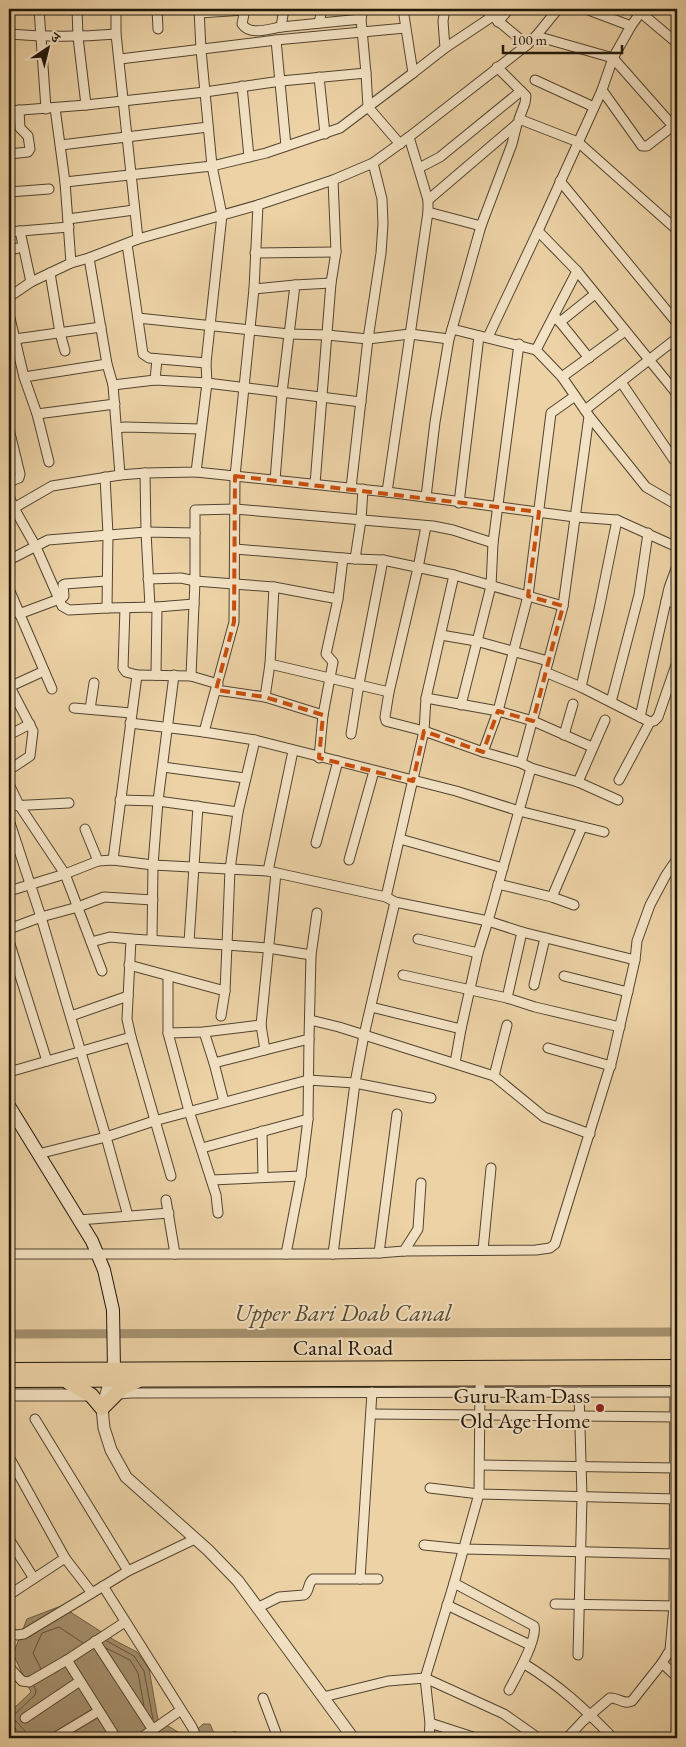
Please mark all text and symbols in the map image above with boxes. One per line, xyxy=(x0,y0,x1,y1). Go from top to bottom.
north arrow xyxy=(22,22,72,72)
scale bar xyxy=(503,22,622,54)
text: उ xyxy=(47,27,64,47)
text: 100 m xyxy=(511,30,548,49)
water label: Upper Bari Doab Canal xyxy=(234,1297,453,1328)
street label: Canal Road xyxy=(293,1333,394,1362)
place label: Guru Ram Dass Old Age Home xyxy=(453,1381,590,1435)
marker: Guru Ram Dass Old Age Home xyxy=(594,1402,606,1414)

